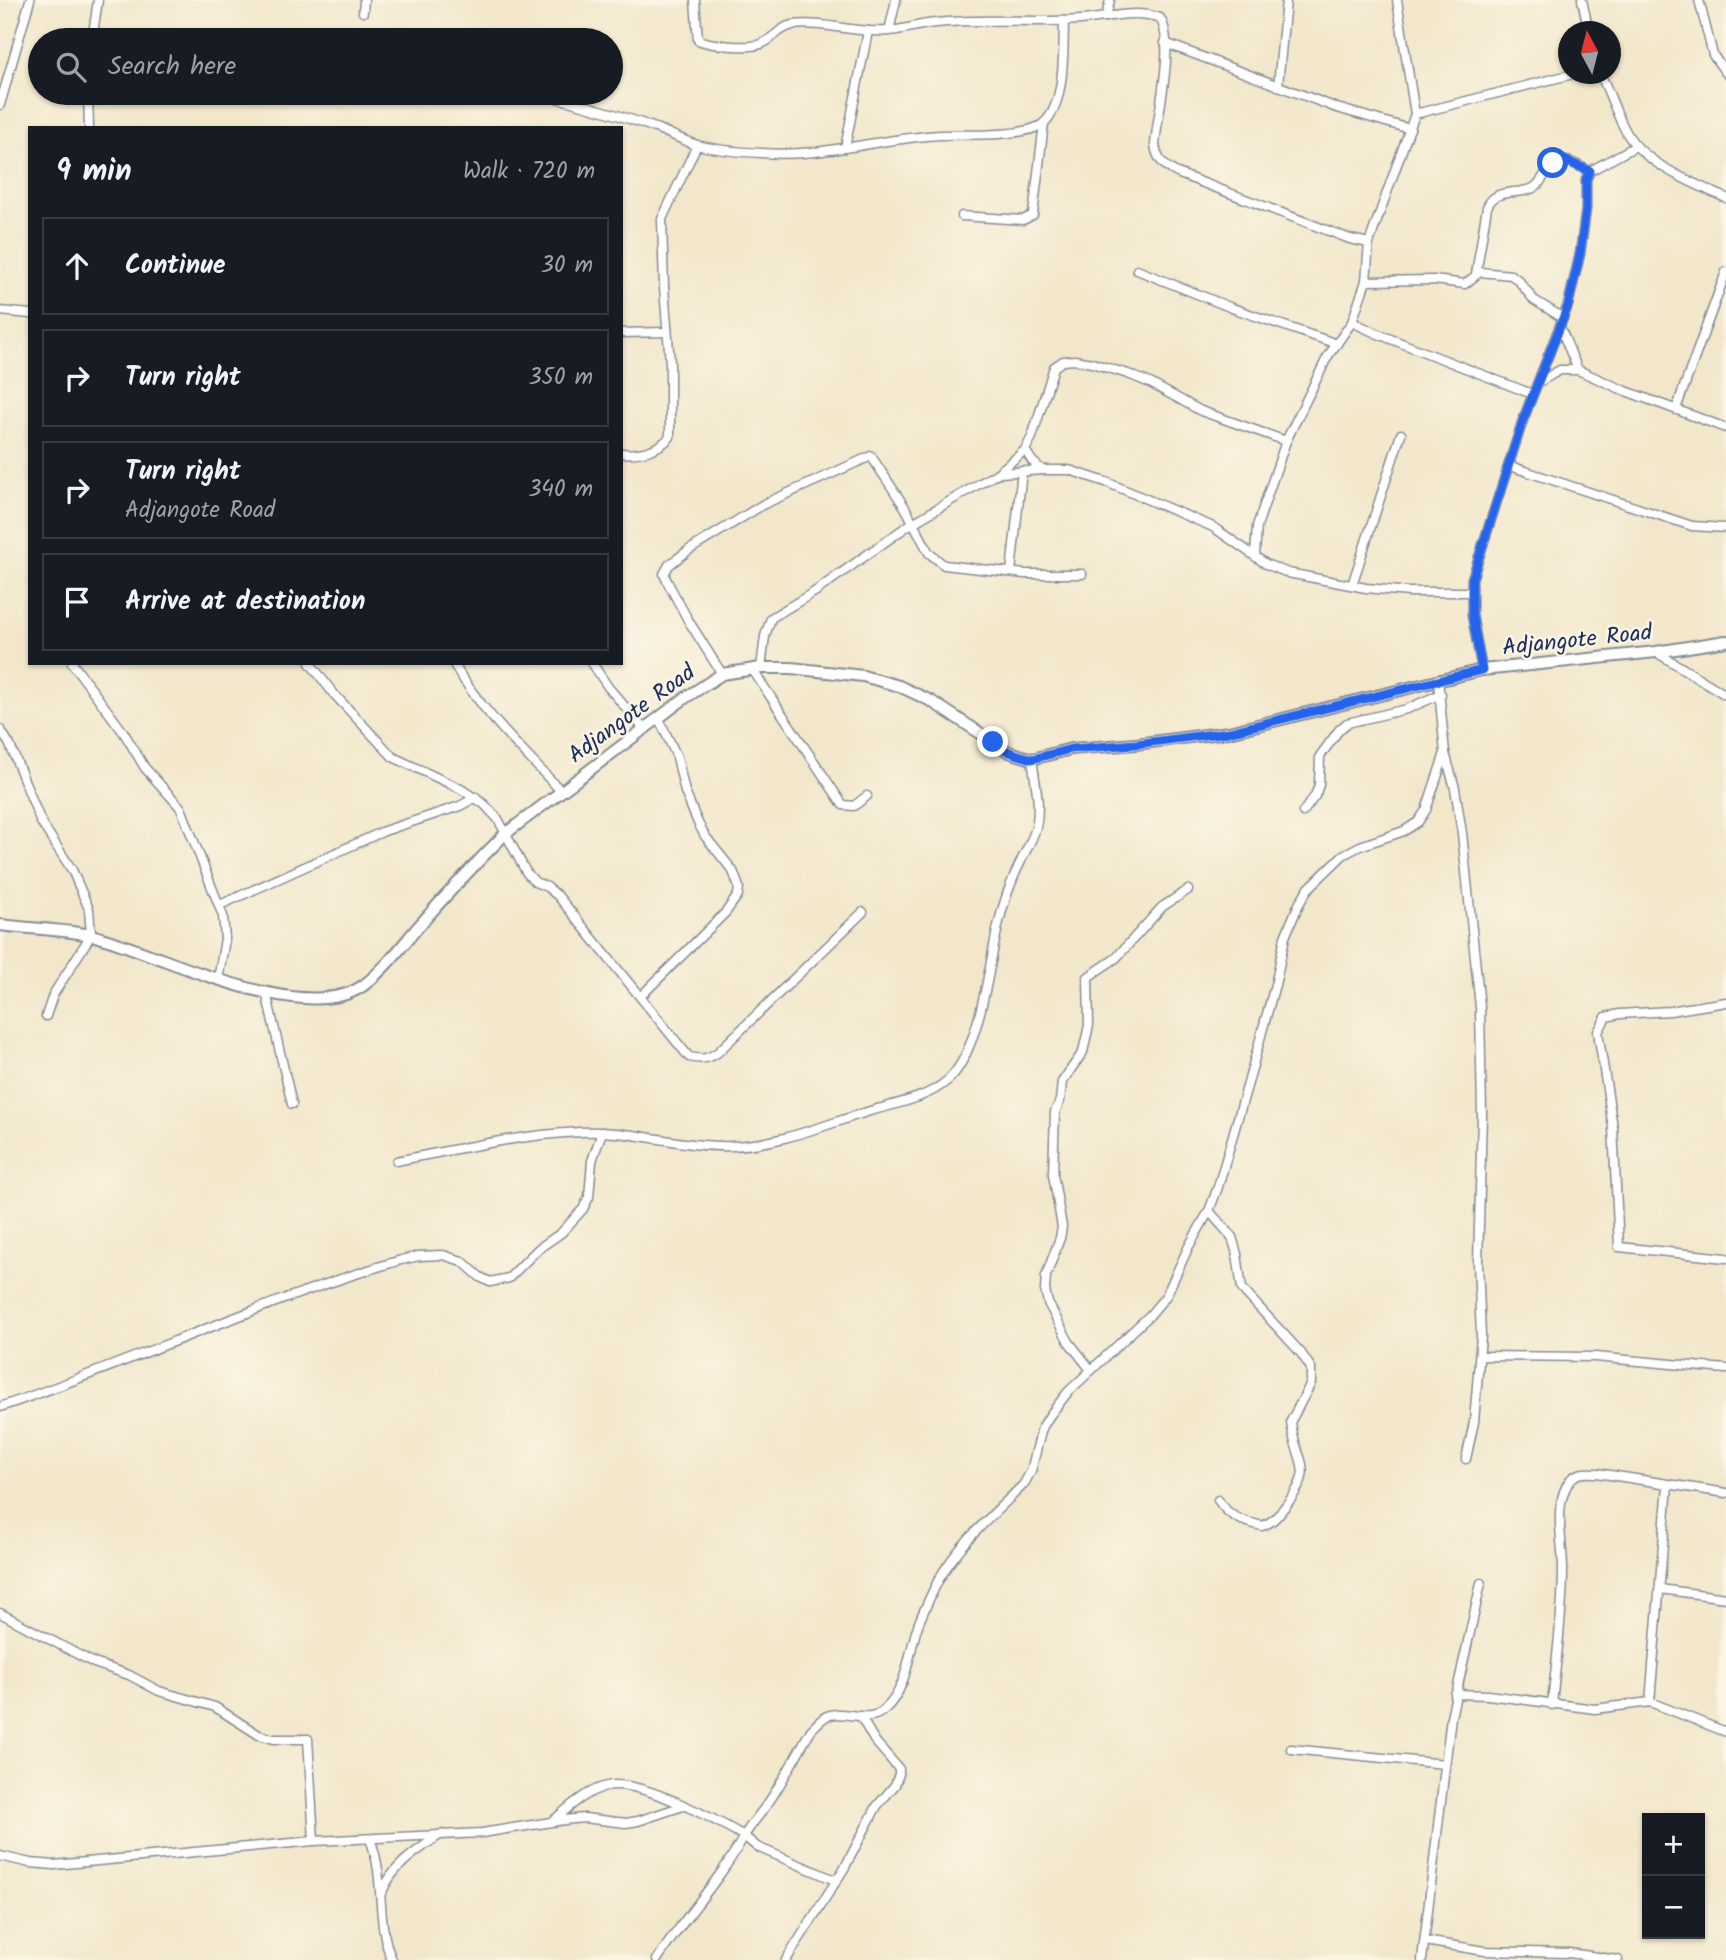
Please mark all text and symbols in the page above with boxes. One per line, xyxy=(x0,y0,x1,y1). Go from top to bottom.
north arrow xyxy=(1558,21,1621,84)
search box xyxy=(28,28,623,105)
text: Search here xyxy=(108,46,236,88)
icon: search xyxy=(52,48,90,86)
route start xyxy=(1537,147,1568,178)
text: 9 min xyxy=(56,148,132,196)
text: Walk · 720 m xyxy=(463,154,595,190)
text: Continue xyxy=(125,245,226,287)
icon: ahead xyxy=(58,247,96,285)
text: 30 m xyxy=(541,248,593,284)
text: Turn right xyxy=(125,357,241,399)
icon: right xyxy=(58,359,96,397)
text: 350 m xyxy=(528,360,593,396)
text: Turn right xyxy=(125,451,241,493)
icon: right xyxy=(58,471,96,509)
text: 340 m xyxy=(528,472,593,508)
text: Adjangote Road xyxy=(125,493,275,529)
text: Arrive at destination xyxy=(125,581,365,623)
icon: arrive xyxy=(58,583,96,621)
street label: Adjangote Road xyxy=(1501,615,1654,667)
street label: Adjangote Road xyxy=(561,656,704,773)
route end xyxy=(977,726,1008,757)
map controls xyxy=(1642,1813,1705,1939)
button: + xyxy=(1642,1813,1705,1876)
button: − xyxy=(1642,1876,1705,1939)

